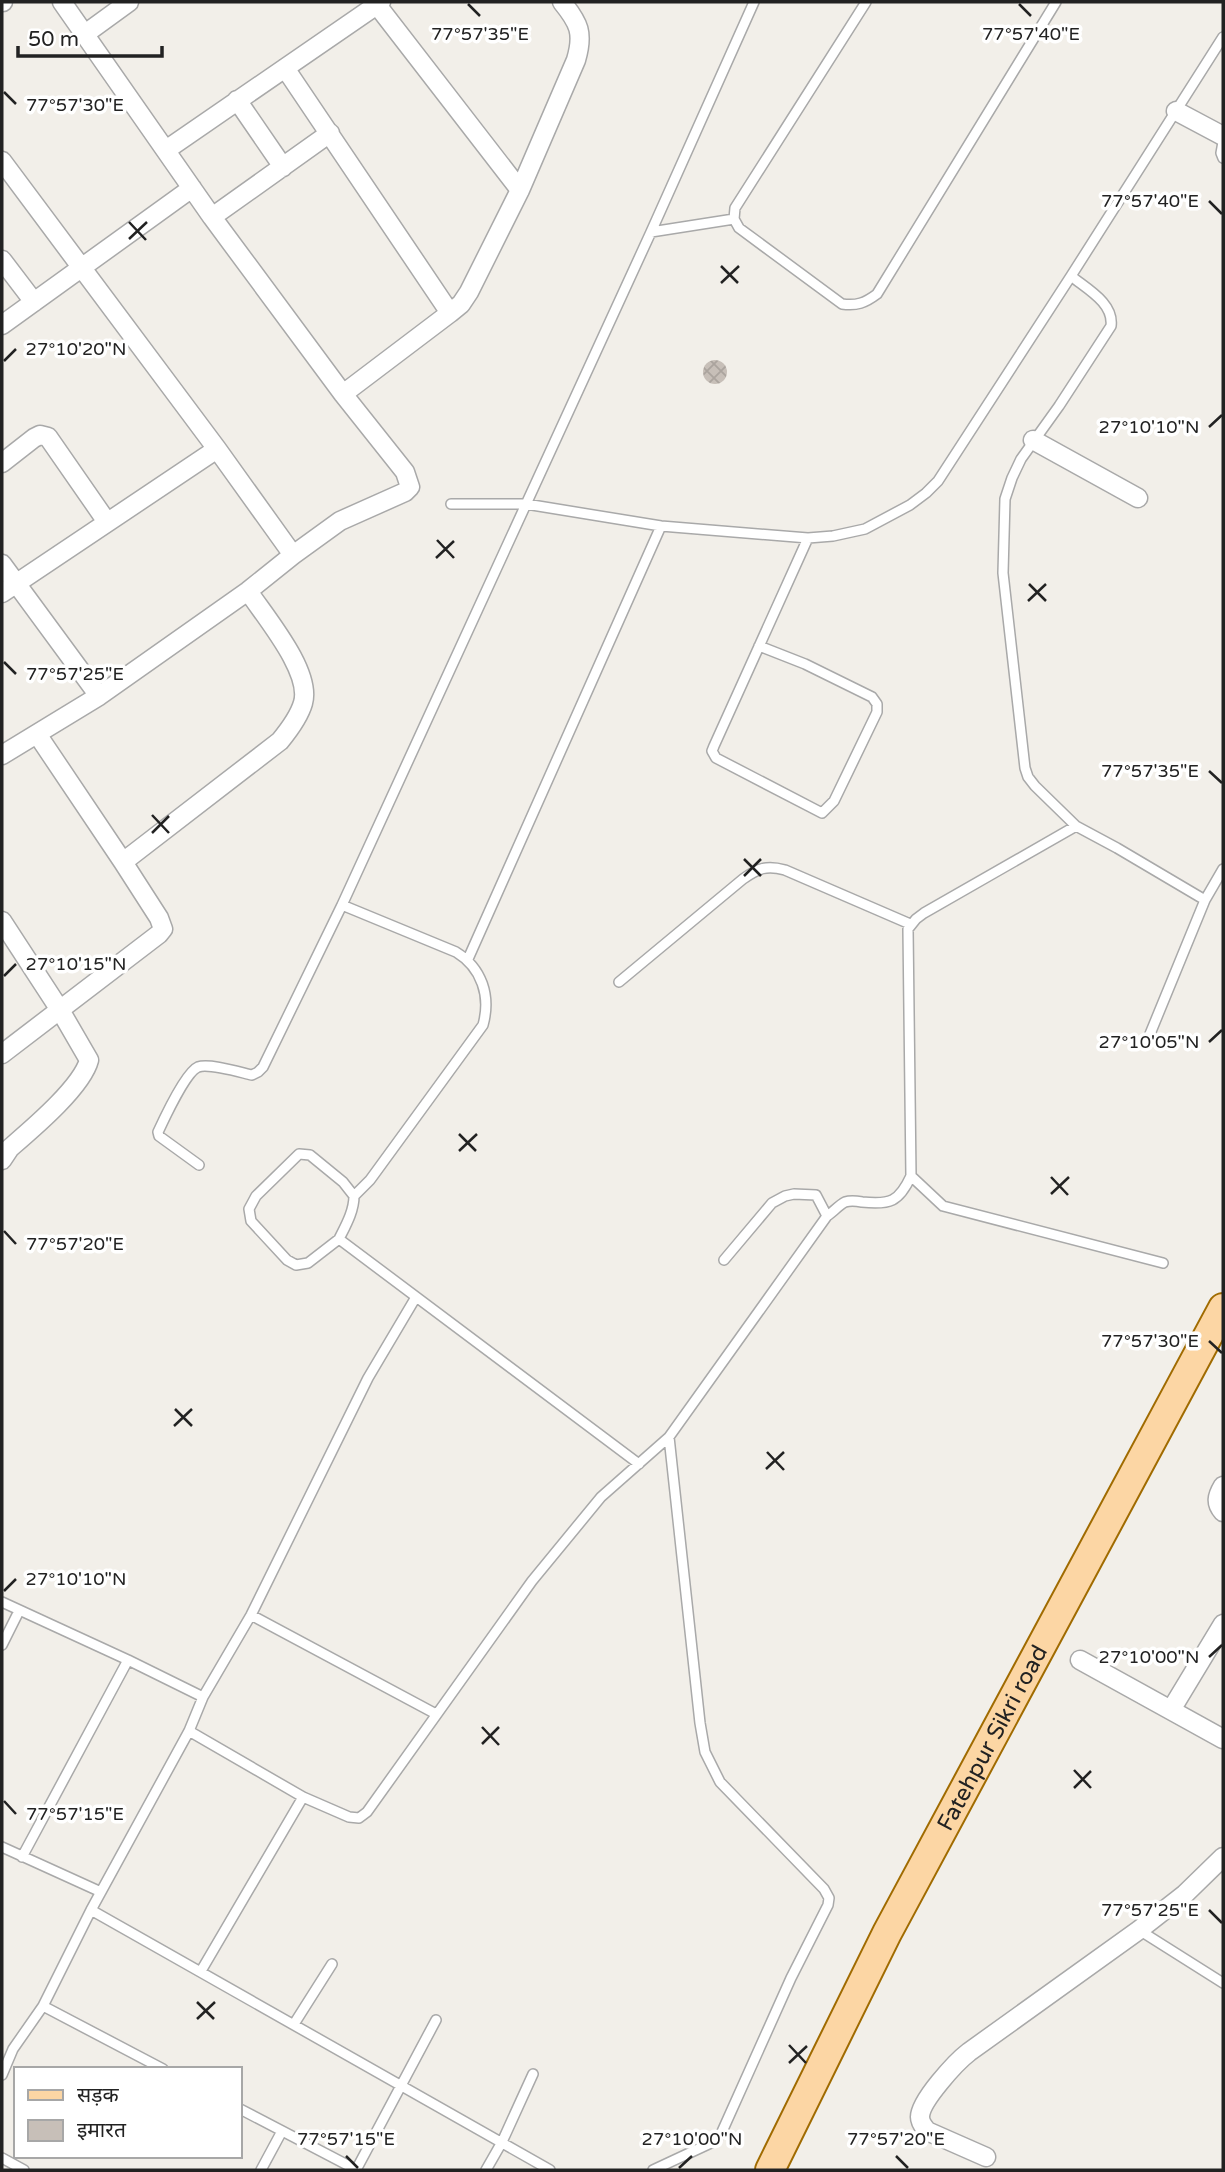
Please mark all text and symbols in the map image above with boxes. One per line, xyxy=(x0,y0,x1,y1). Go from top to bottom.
scale bar xyxy=(18,14,161,58)
text: 77°57'35"E xyxy=(431,23,529,45)
text: 77°57'40"E xyxy=(982,23,1080,45)
text: 50 m xyxy=(28,27,79,52)
text: 77°57'30"E xyxy=(26,94,124,116)
text: 77°57'40"E xyxy=(1101,190,1199,212)
text: 27°10'20"N xyxy=(26,338,126,360)
text: 27°10'10"N xyxy=(1099,416,1199,438)
text: 77°57'25"E xyxy=(26,663,124,685)
text: 77°57'35"E xyxy=(1101,760,1199,782)
text: 27°10'15"N xyxy=(26,953,126,975)
text: 27°10'05"N xyxy=(1099,1031,1199,1053)
text: 77°57'20"E xyxy=(26,1233,124,1255)
text: 77°57'30"E xyxy=(1101,1330,1199,1352)
text: 27°10'10"N xyxy=(26,1568,126,1590)
street label: Fatehpur Sikri road xyxy=(932,1641,1054,1836)
text: 27°10'00"N xyxy=(1099,1646,1199,1668)
text: 77°57'15"E xyxy=(26,1803,124,1825)
text: 77°57'25"E xyxy=(1101,1899,1199,1921)
legend xyxy=(14,2067,242,2158)
text: सड़क xyxy=(77,2083,119,2108)
text: इमारत xyxy=(77,2118,127,2143)
text: 77°57'15"E xyxy=(297,2128,395,2150)
text: 27°10'00"N xyxy=(642,2128,742,2150)
text: 77°57'20"E xyxy=(847,2128,945,2150)

